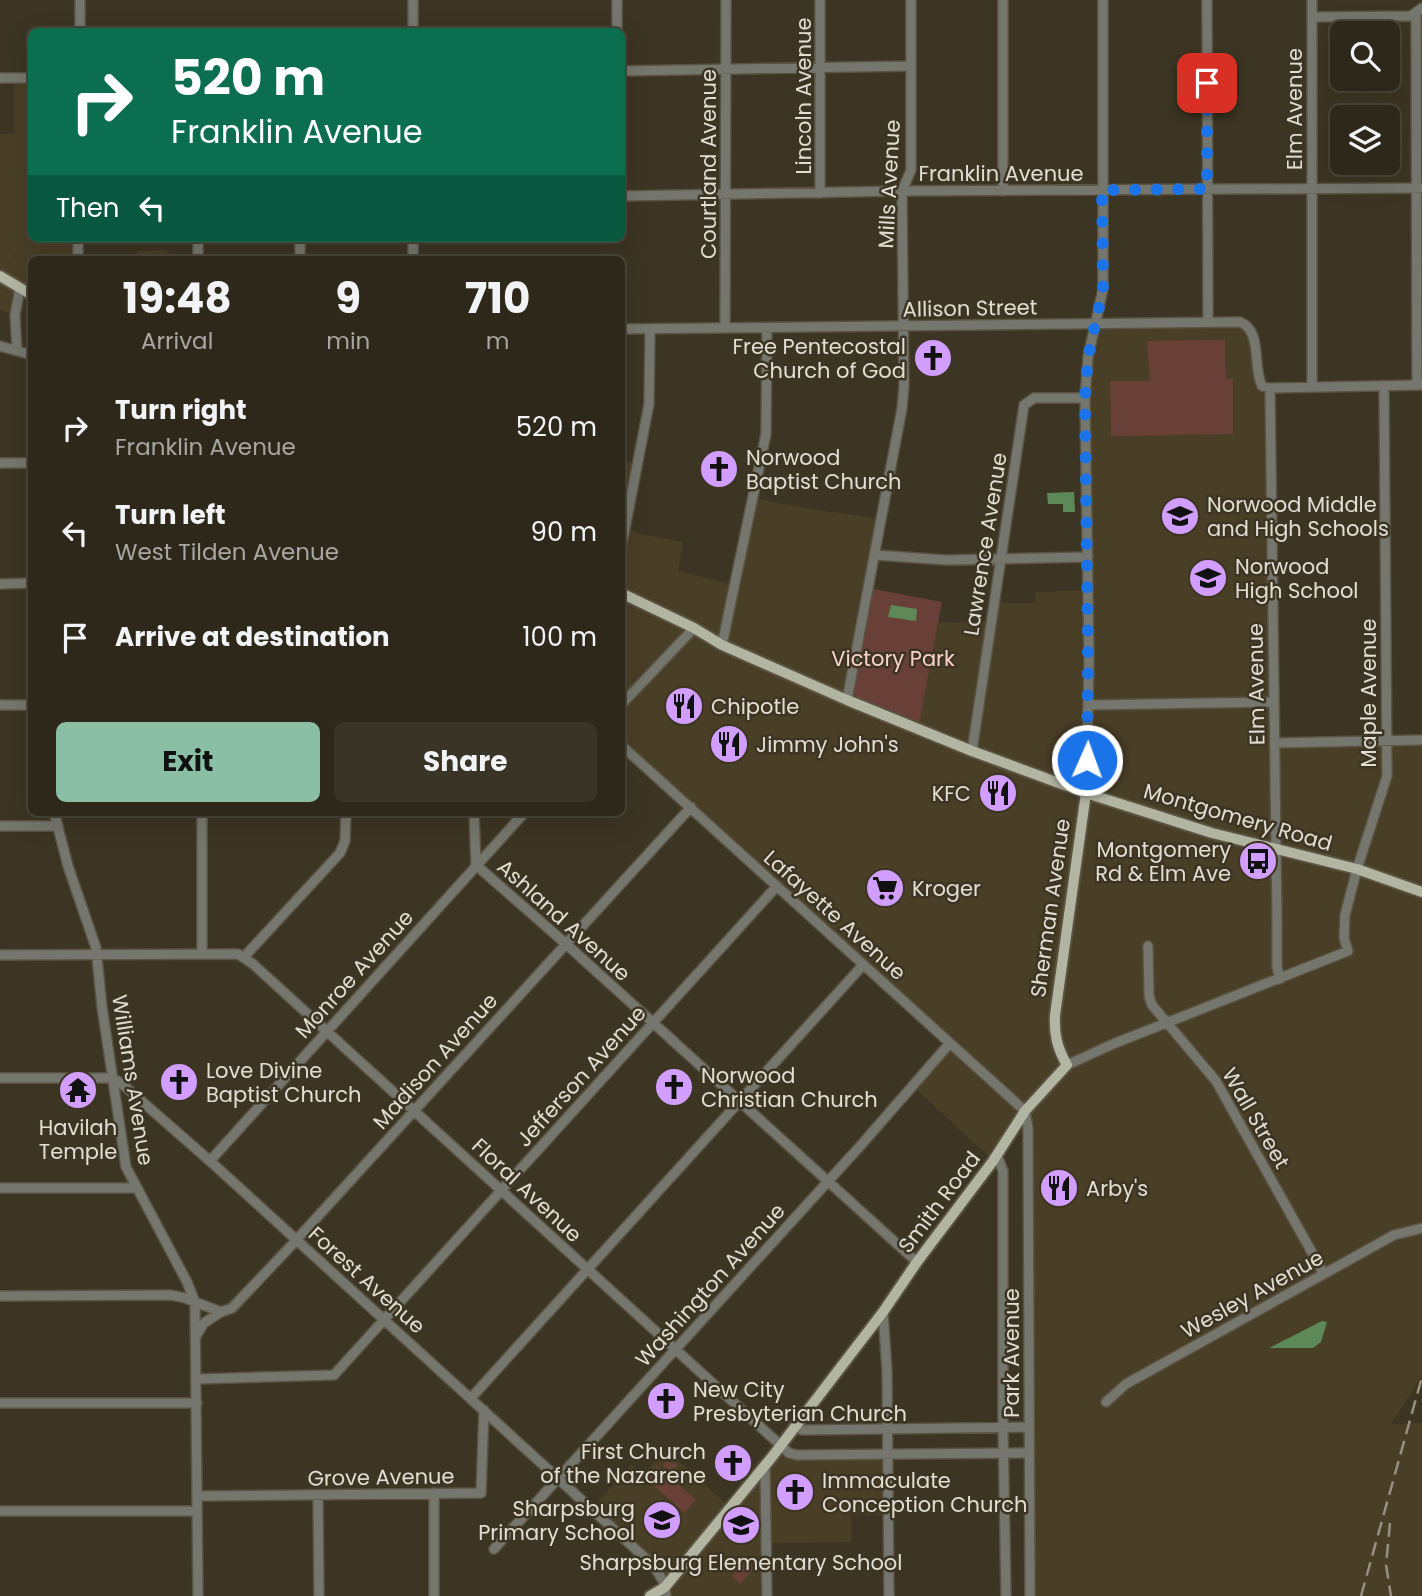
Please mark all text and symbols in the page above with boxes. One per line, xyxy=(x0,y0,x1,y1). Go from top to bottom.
street label: Lincoln Avenue xyxy=(789,18,818,174)
map controls xyxy=(1330,21,1400,175)
button: search xyxy=(1330,21,1400,91)
text: 520 m xyxy=(171,44,325,112)
street label: Elm Avenue xyxy=(1280,48,1309,170)
pin xyxy=(1177,53,1237,113)
icon: right xyxy=(56,56,147,147)
icon: arrive xyxy=(1188,64,1226,102)
street label: Courtland Avenue xyxy=(694,69,723,259)
button: layers xyxy=(1330,105,1400,175)
text: Franklin Avenue xyxy=(171,109,423,154)
street label: Mills Avenue xyxy=(871,119,907,249)
street label: Franklin Avenue xyxy=(918,159,1084,188)
icon: left xyxy=(133,189,171,227)
text: Then xyxy=(56,190,119,226)
text: 19:48 xyxy=(123,269,232,328)
text: 9 xyxy=(335,269,361,328)
text: 710 xyxy=(465,269,530,328)
street label: Allison Street xyxy=(902,292,1038,324)
text: Arrival xyxy=(141,325,213,357)
text: min xyxy=(326,325,370,357)
text: m xyxy=(486,325,510,357)
place label: Free Pentecostal Church of God xyxy=(732,332,906,385)
church icon: Free Pentecostal Church of God xyxy=(912,337,954,379)
text: Turn right xyxy=(115,392,247,428)
icon: right xyxy=(56,409,94,447)
text: 520 m xyxy=(516,409,597,445)
text: Franklin Avenue xyxy=(115,431,296,463)
place label: Norwood Baptist Church xyxy=(746,443,901,496)
church icon: Norwood Baptist Church xyxy=(698,448,740,490)
street label: Lawrence Avenue xyxy=(956,450,1014,638)
place label: Norwood Middle and High Schools xyxy=(1207,490,1389,543)
school or university icon: Norwood Middle and High Schools xyxy=(1159,495,1201,537)
text: Turn left xyxy=(115,497,226,533)
icon: left xyxy=(56,514,94,552)
text: 90 m xyxy=(531,514,597,550)
text: West Tilden Avenue xyxy=(115,536,339,568)
place label: Norwood High School xyxy=(1235,552,1359,605)
school or university icon: Norwood High School xyxy=(1187,557,1229,599)
street label: Maple Avenue xyxy=(1354,618,1383,768)
icon: arrive xyxy=(56,619,94,657)
text: Arrive at destination xyxy=(115,619,390,655)
text: 100 m xyxy=(522,619,597,655)
street label: Elm Avenue xyxy=(1240,623,1272,745)
park label: Victory Park xyxy=(831,644,955,673)
restaurant icon: Chipotle xyxy=(663,685,705,727)
place label: Chipotle xyxy=(711,692,799,721)
button: Exit xyxy=(56,722,320,802)
button: Share xyxy=(334,722,597,802)
restaurant icon: Jimmy John's xyxy=(708,723,750,765)
position arrow xyxy=(1050,723,1124,797)
place label: Jimmy John's xyxy=(756,730,899,759)
restaurant icon: KFC xyxy=(977,772,1019,814)
street label: Montgomery Road xyxy=(1140,776,1336,858)
place label: KFC xyxy=(932,779,971,808)
street label: Sherman Avenue xyxy=(1023,817,1077,999)
place label: Montgomery Rd & Elm Ave xyxy=(1095,835,1231,888)
bus stop icon: Montgomery Rd & Elm Ave xyxy=(1237,840,1279,882)
street label: Lafayette Avenue xyxy=(758,843,912,987)
street label: Ashland Avenue xyxy=(491,852,637,988)
supermarket icon: Kroger xyxy=(864,867,906,909)
place label: Kroger xyxy=(912,874,981,903)
street label: Monroe Avenue xyxy=(288,903,420,1045)
street label: Madison Avenue xyxy=(366,987,504,1135)
street label: Williams Avenue xyxy=(105,993,161,1167)
street label: Jefferson Avenue xyxy=(510,999,652,1153)
place label: Love Divine Baptist Church xyxy=(206,1056,361,1109)
church icon: Love Divine Baptist Church xyxy=(158,1061,200,1103)
place label: Norwood Christian Church xyxy=(701,1061,878,1114)
street label: Wall Street xyxy=(1215,1062,1297,1174)
church icon: Norwood Christian Church xyxy=(653,1066,695,1108)
temple icon: Havilah Temple xyxy=(57,1069,99,1111)
place label: Havilah Temple xyxy=(39,1113,117,1166)
street label: Floral Avenue xyxy=(466,1131,588,1249)
street label: Smith Road xyxy=(891,1145,987,1259)
restaurant icon: Arby's xyxy=(1038,1167,1080,1209)
place label: Arby's xyxy=(1086,1174,1148,1203)
street label: Washington Avenue xyxy=(629,1197,791,1373)
street label: Forest Avenue xyxy=(302,1220,432,1340)
street label: Wesley Avenue xyxy=(1175,1243,1329,1345)
street label: Park Avenue xyxy=(997,1288,1026,1418)
place label: New City Presbyterian Church xyxy=(693,1375,907,1428)
church icon: New City Presbyterian Church xyxy=(645,1380,687,1422)
place label: First Church of the Nazarene xyxy=(540,1437,706,1490)
church icon: First Church of the Nazarene xyxy=(712,1442,754,1484)
street label: Grove Avenue xyxy=(307,1461,455,1493)
place label: Immaculate Conception Church xyxy=(822,1466,1027,1519)
church icon: Immaculate Conception Church xyxy=(774,1471,816,1513)
place label: Sharpsburg Primary School xyxy=(478,1494,635,1547)
school or university icon: Sharpsburg Primary School xyxy=(641,1499,683,1541)
school or university icon: Sharpsburg Elementary School xyxy=(720,1504,762,1546)
place label: Sharpsburg Elementary School xyxy=(580,1548,902,1577)

